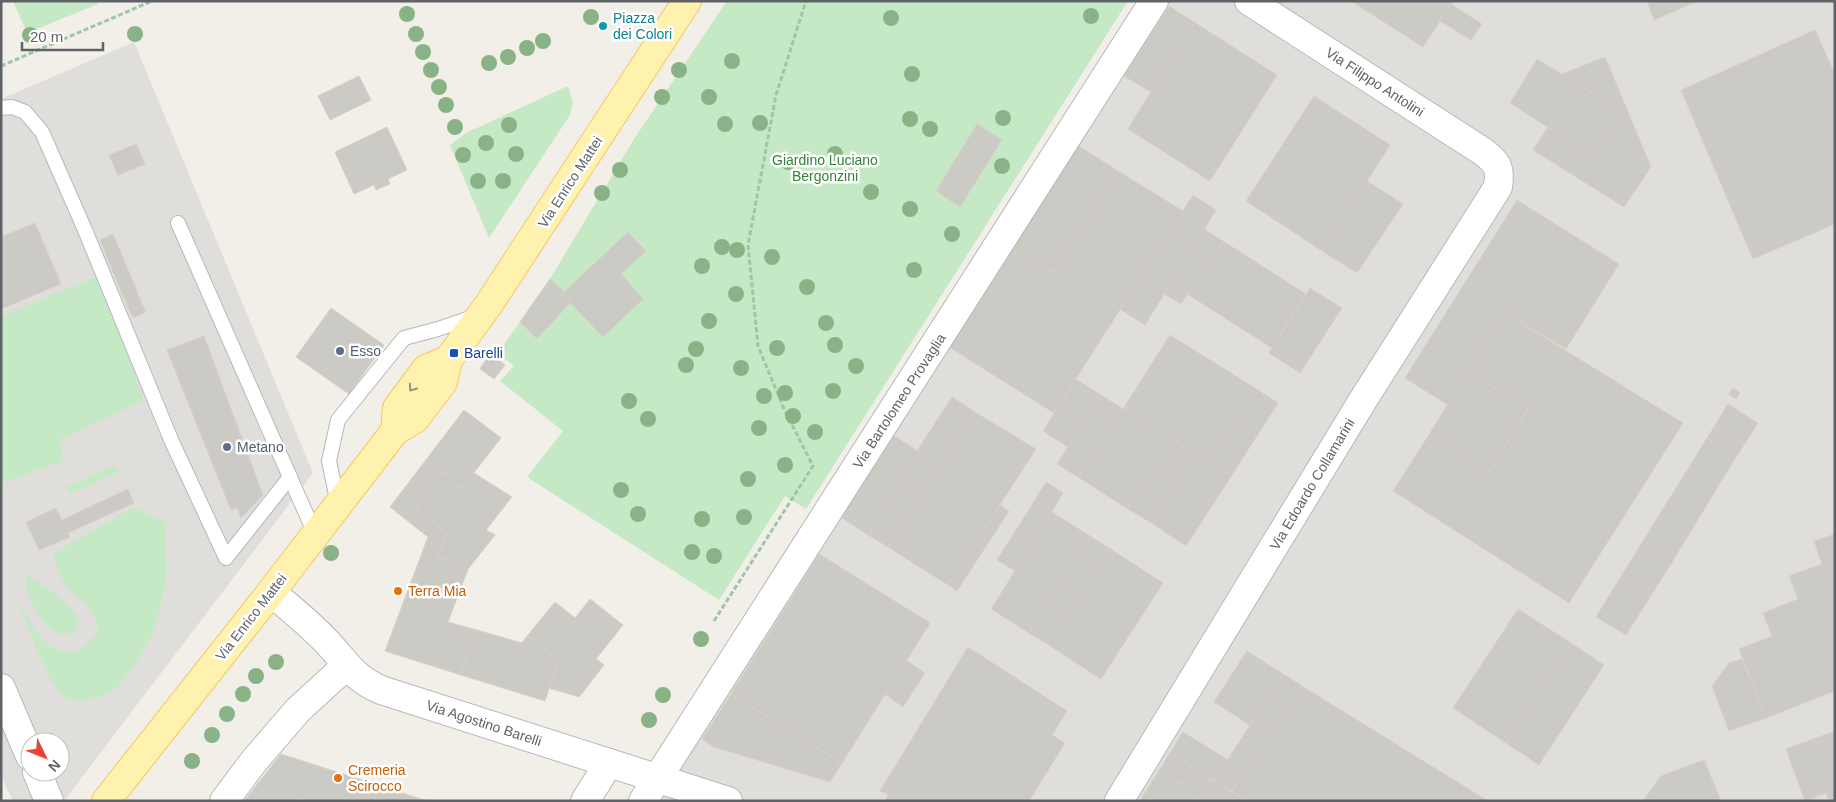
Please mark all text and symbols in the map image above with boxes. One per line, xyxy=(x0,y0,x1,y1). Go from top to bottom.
place label: Piazza dei Colori xyxy=(613,10,672,42)
scale bar xyxy=(22,20,104,52)
marker: Piazza dei Colori xyxy=(597,20,609,32)
text: 20 m xyxy=(30,28,63,45)
street label: Via Filippo Antolini xyxy=(1323,44,1427,120)
street label: Via Enrico Mattei xyxy=(535,133,605,231)
park label: Giardino Luciano Bergonzini xyxy=(772,152,878,184)
street label: Via Bartolomeo Provaglia xyxy=(849,330,949,471)
place label: Esso xyxy=(350,343,381,359)
marker: Esso xyxy=(334,345,346,357)
place label: Barelli xyxy=(464,345,503,361)
marker: Barelli xyxy=(448,347,460,359)
one-way arrow xyxy=(409,382,417,391)
street label: Via Edoardo Collamarini xyxy=(1266,415,1358,553)
place label: Metano xyxy=(237,439,284,455)
marker: Metano xyxy=(221,441,233,453)
street label: Via Enrico Mattei xyxy=(212,570,290,664)
place label: Terra Mia xyxy=(408,583,467,599)
marker: Terra Mia xyxy=(392,585,404,597)
street label: Via Agostino Barelli xyxy=(424,697,544,749)
north arrow xyxy=(20,732,70,782)
text: N xyxy=(45,757,64,775)
place label: Cremeria Scirocco xyxy=(348,762,406,794)
marker: Cremeria Scirocco xyxy=(332,772,344,784)

